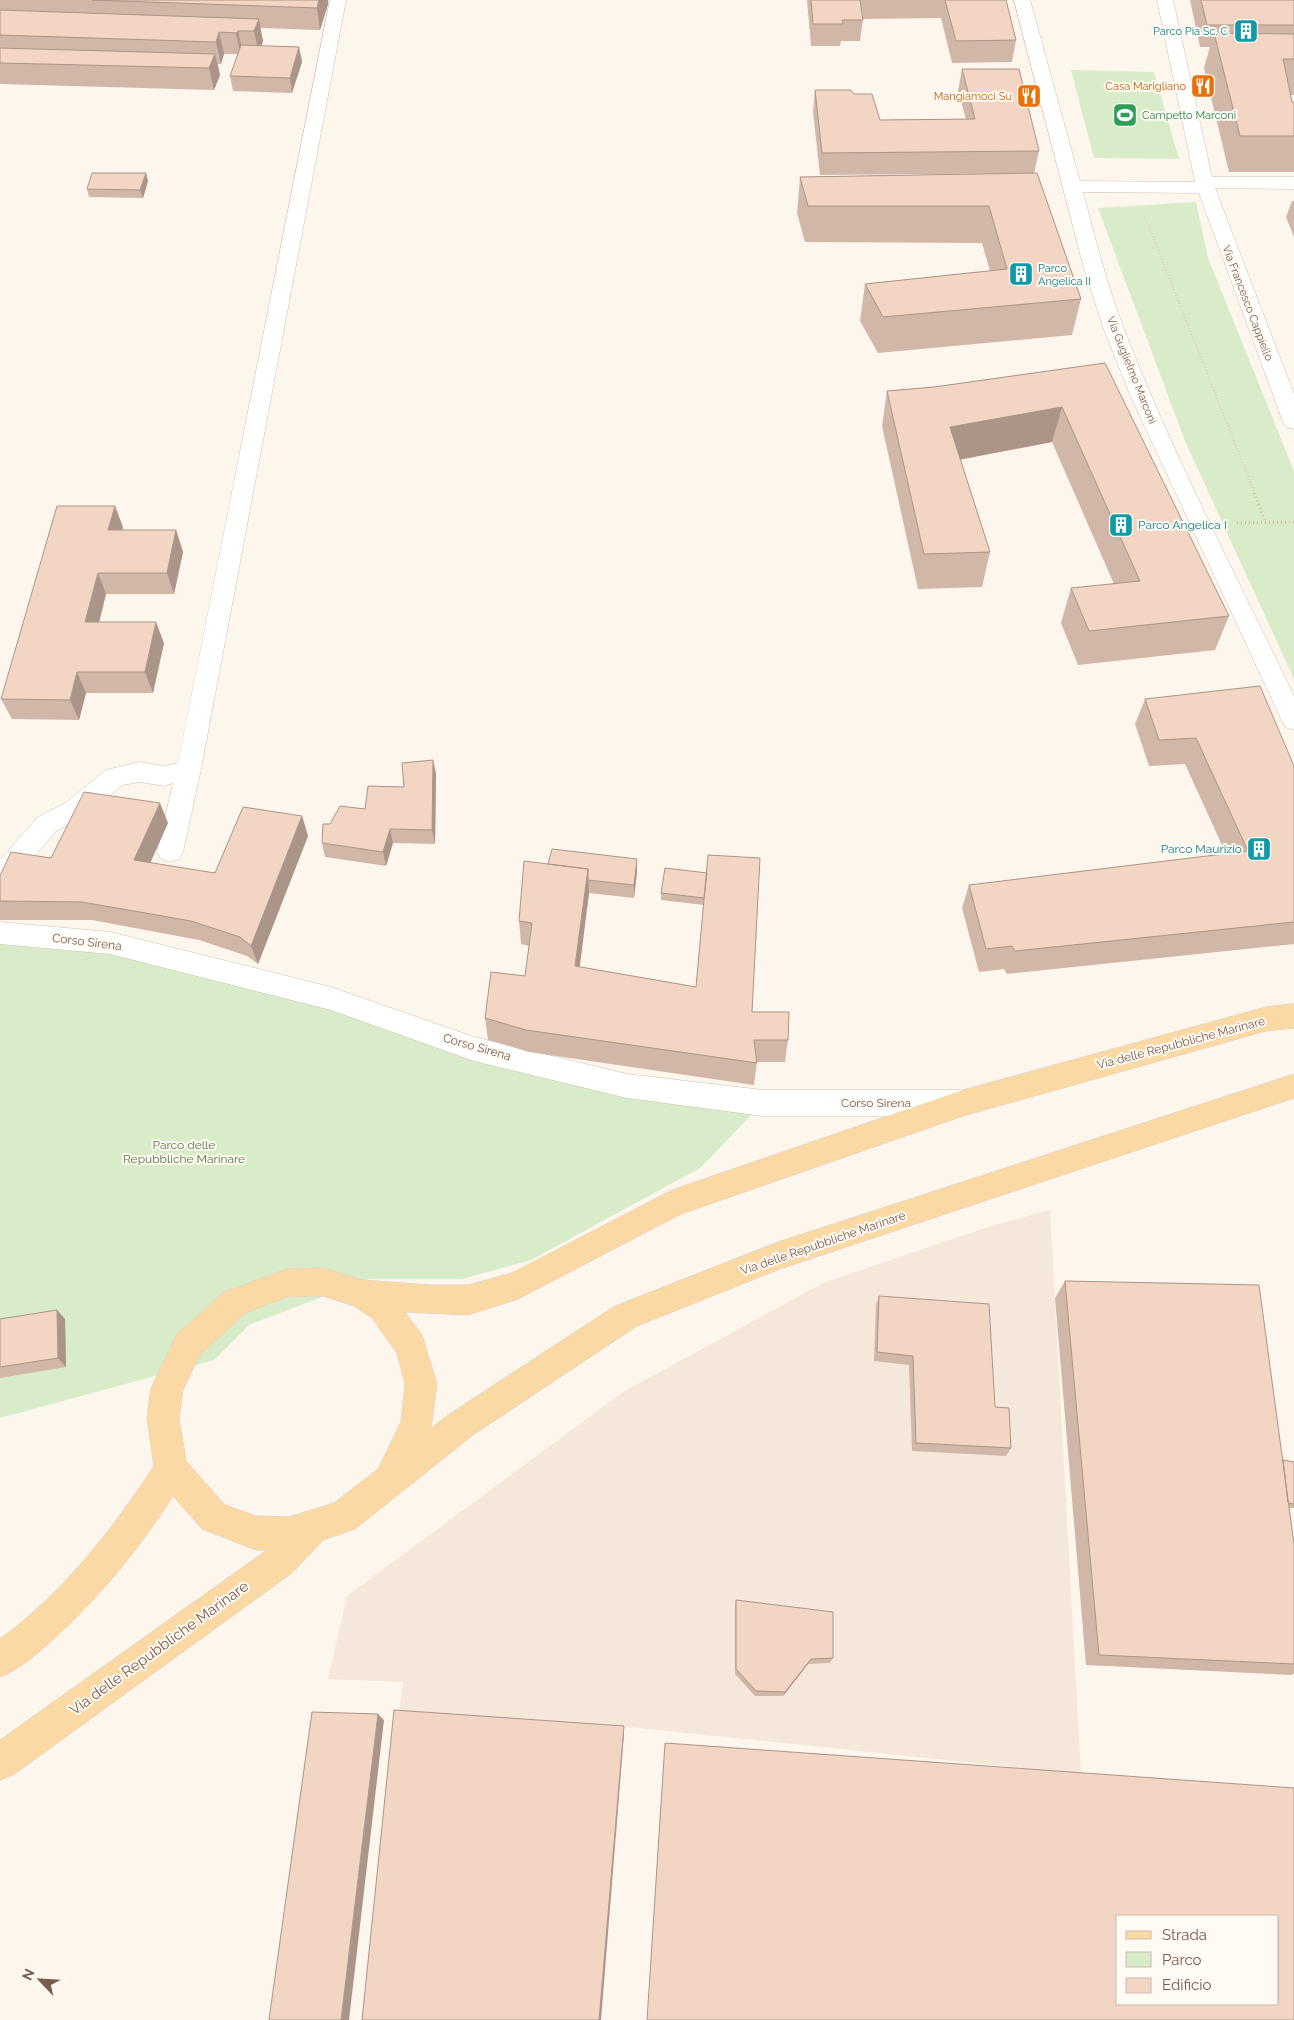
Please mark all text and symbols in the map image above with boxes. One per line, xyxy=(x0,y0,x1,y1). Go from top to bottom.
building icon: Parco Pia Sc. C xyxy=(1233,18,1259,44)
place label: Parco Pia Sc. C xyxy=(1153,25,1228,38)
restaurant icon: Casa Marigliano xyxy=(1190,73,1216,99)
place label: Casa Marigliano xyxy=(1105,80,1186,93)
restaurant icon: Mangiamoci Su xyxy=(1016,83,1042,109)
place label: Mangiamoci Su xyxy=(934,90,1012,103)
sports icon: Campetto Marconi xyxy=(1112,102,1138,128)
place label: Campetto Marconi xyxy=(1142,109,1236,122)
street label: Via Francesco Cappiello xyxy=(1220,244,1276,363)
building icon: Parco Angelica II xyxy=(1008,261,1034,287)
place label: Parco Angelica II xyxy=(1038,262,1091,288)
street label: Via Guglielmo Marconi xyxy=(1104,315,1159,426)
building icon: Parco Angelica I xyxy=(1108,512,1134,538)
place label: Parco Angelica I xyxy=(1138,518,1227,532)
building icon: Parco Maurizio xyxy=(1246,836,1272,862)
place label: Parco Maurizio xyxy=(1161,842,1242,856)
street label: Corso Sirena xyxy=(51,931,123,953)
street label: Via delle Repubbliche Marinare xyxy=(1095,1014,1267,1072)
street label: Corso Sirena xyxy=(441,1031,513,1063)
street label: Corso Sirena xyxy=(841,1096,911,1110)
park label: Parco delle Repubbliche Marinare xyxy=(123,1138,245,1166)
street label: Via delle Repubbliche Marinare xyxy=(739,1208,907,1278)
street label: Via delle Repubbliche Marinare xyxy=(66,1577,252,1719)
legend xyxy=(1116,1915,1279,2005)
text: Strada xyxy=(1162,1926,1207,1944)
text: Parco xyxy=(1162,1951,1202,1969)
north arrow xyxy=(15,1955,65,2005)
text: N xyxy=(19,1966,38,1983)
text: Edificio xyxy=(1162,1976,1212,1994)

